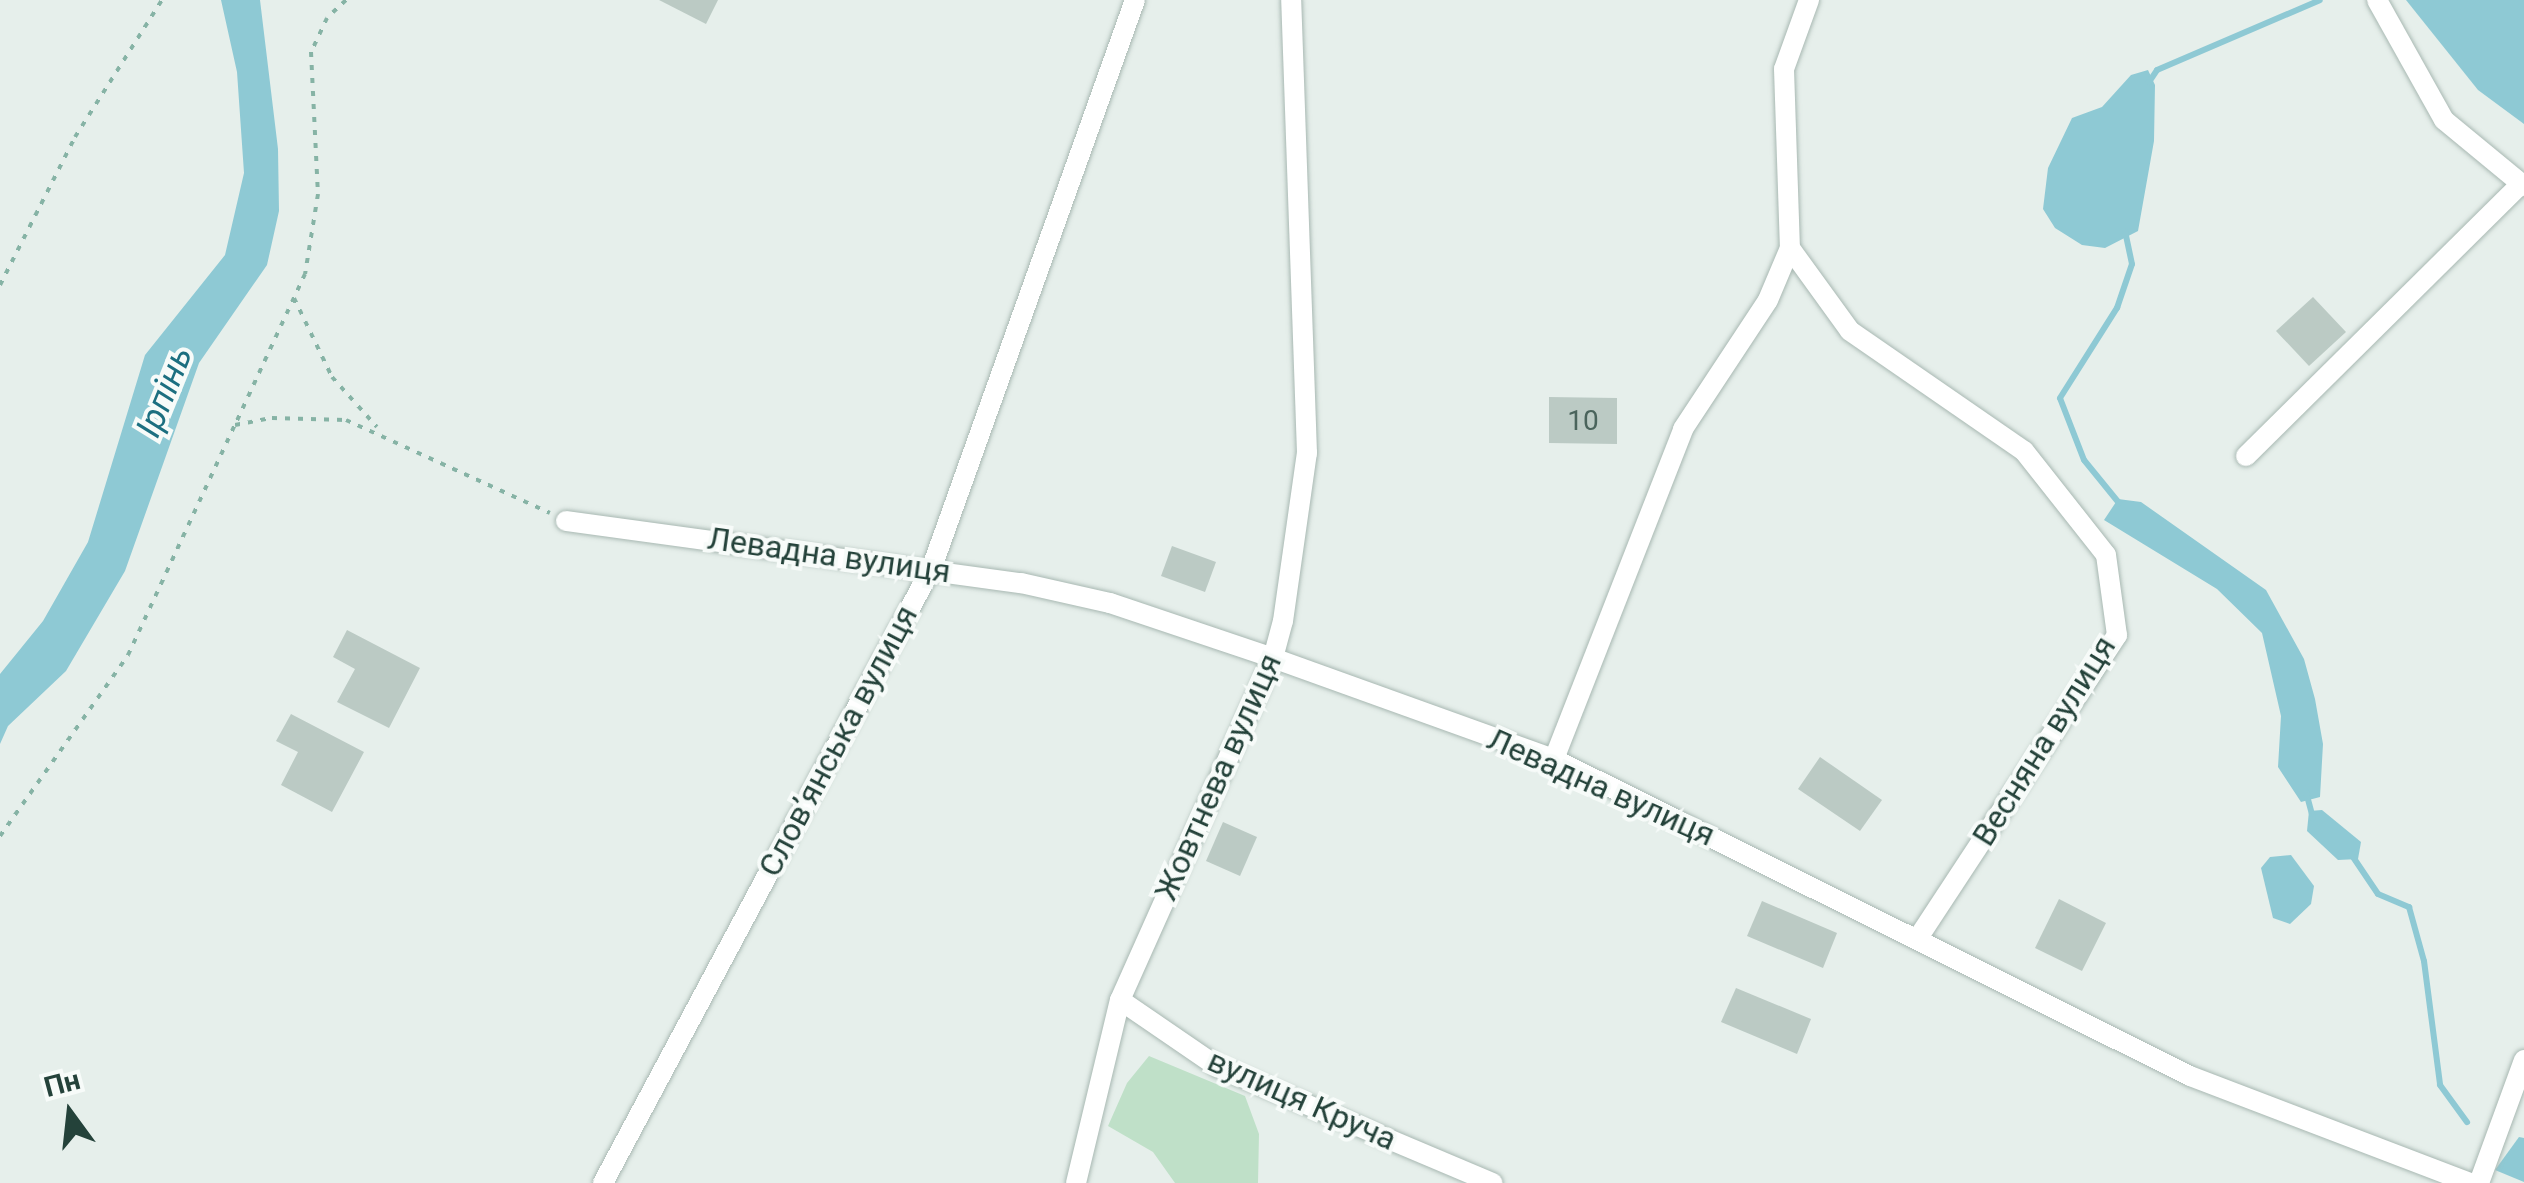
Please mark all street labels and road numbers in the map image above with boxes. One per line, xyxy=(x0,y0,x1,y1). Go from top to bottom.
street label: Левадна вулиця xyxy=(705,519,953,591)
street label: Словʼянська вулиця xyxy=(750,599,926,883)
street label: Весняна вулиця xyxy=(1964,629,2124,853)
street label: Жовтнева вулиця xyxy=(1146,648,1290,906)
street label: Левадна вулиця xyxy=(1481,720,1721,854)
street label: вулиця Круча xyxy=(1202,1041,1402,1159)

